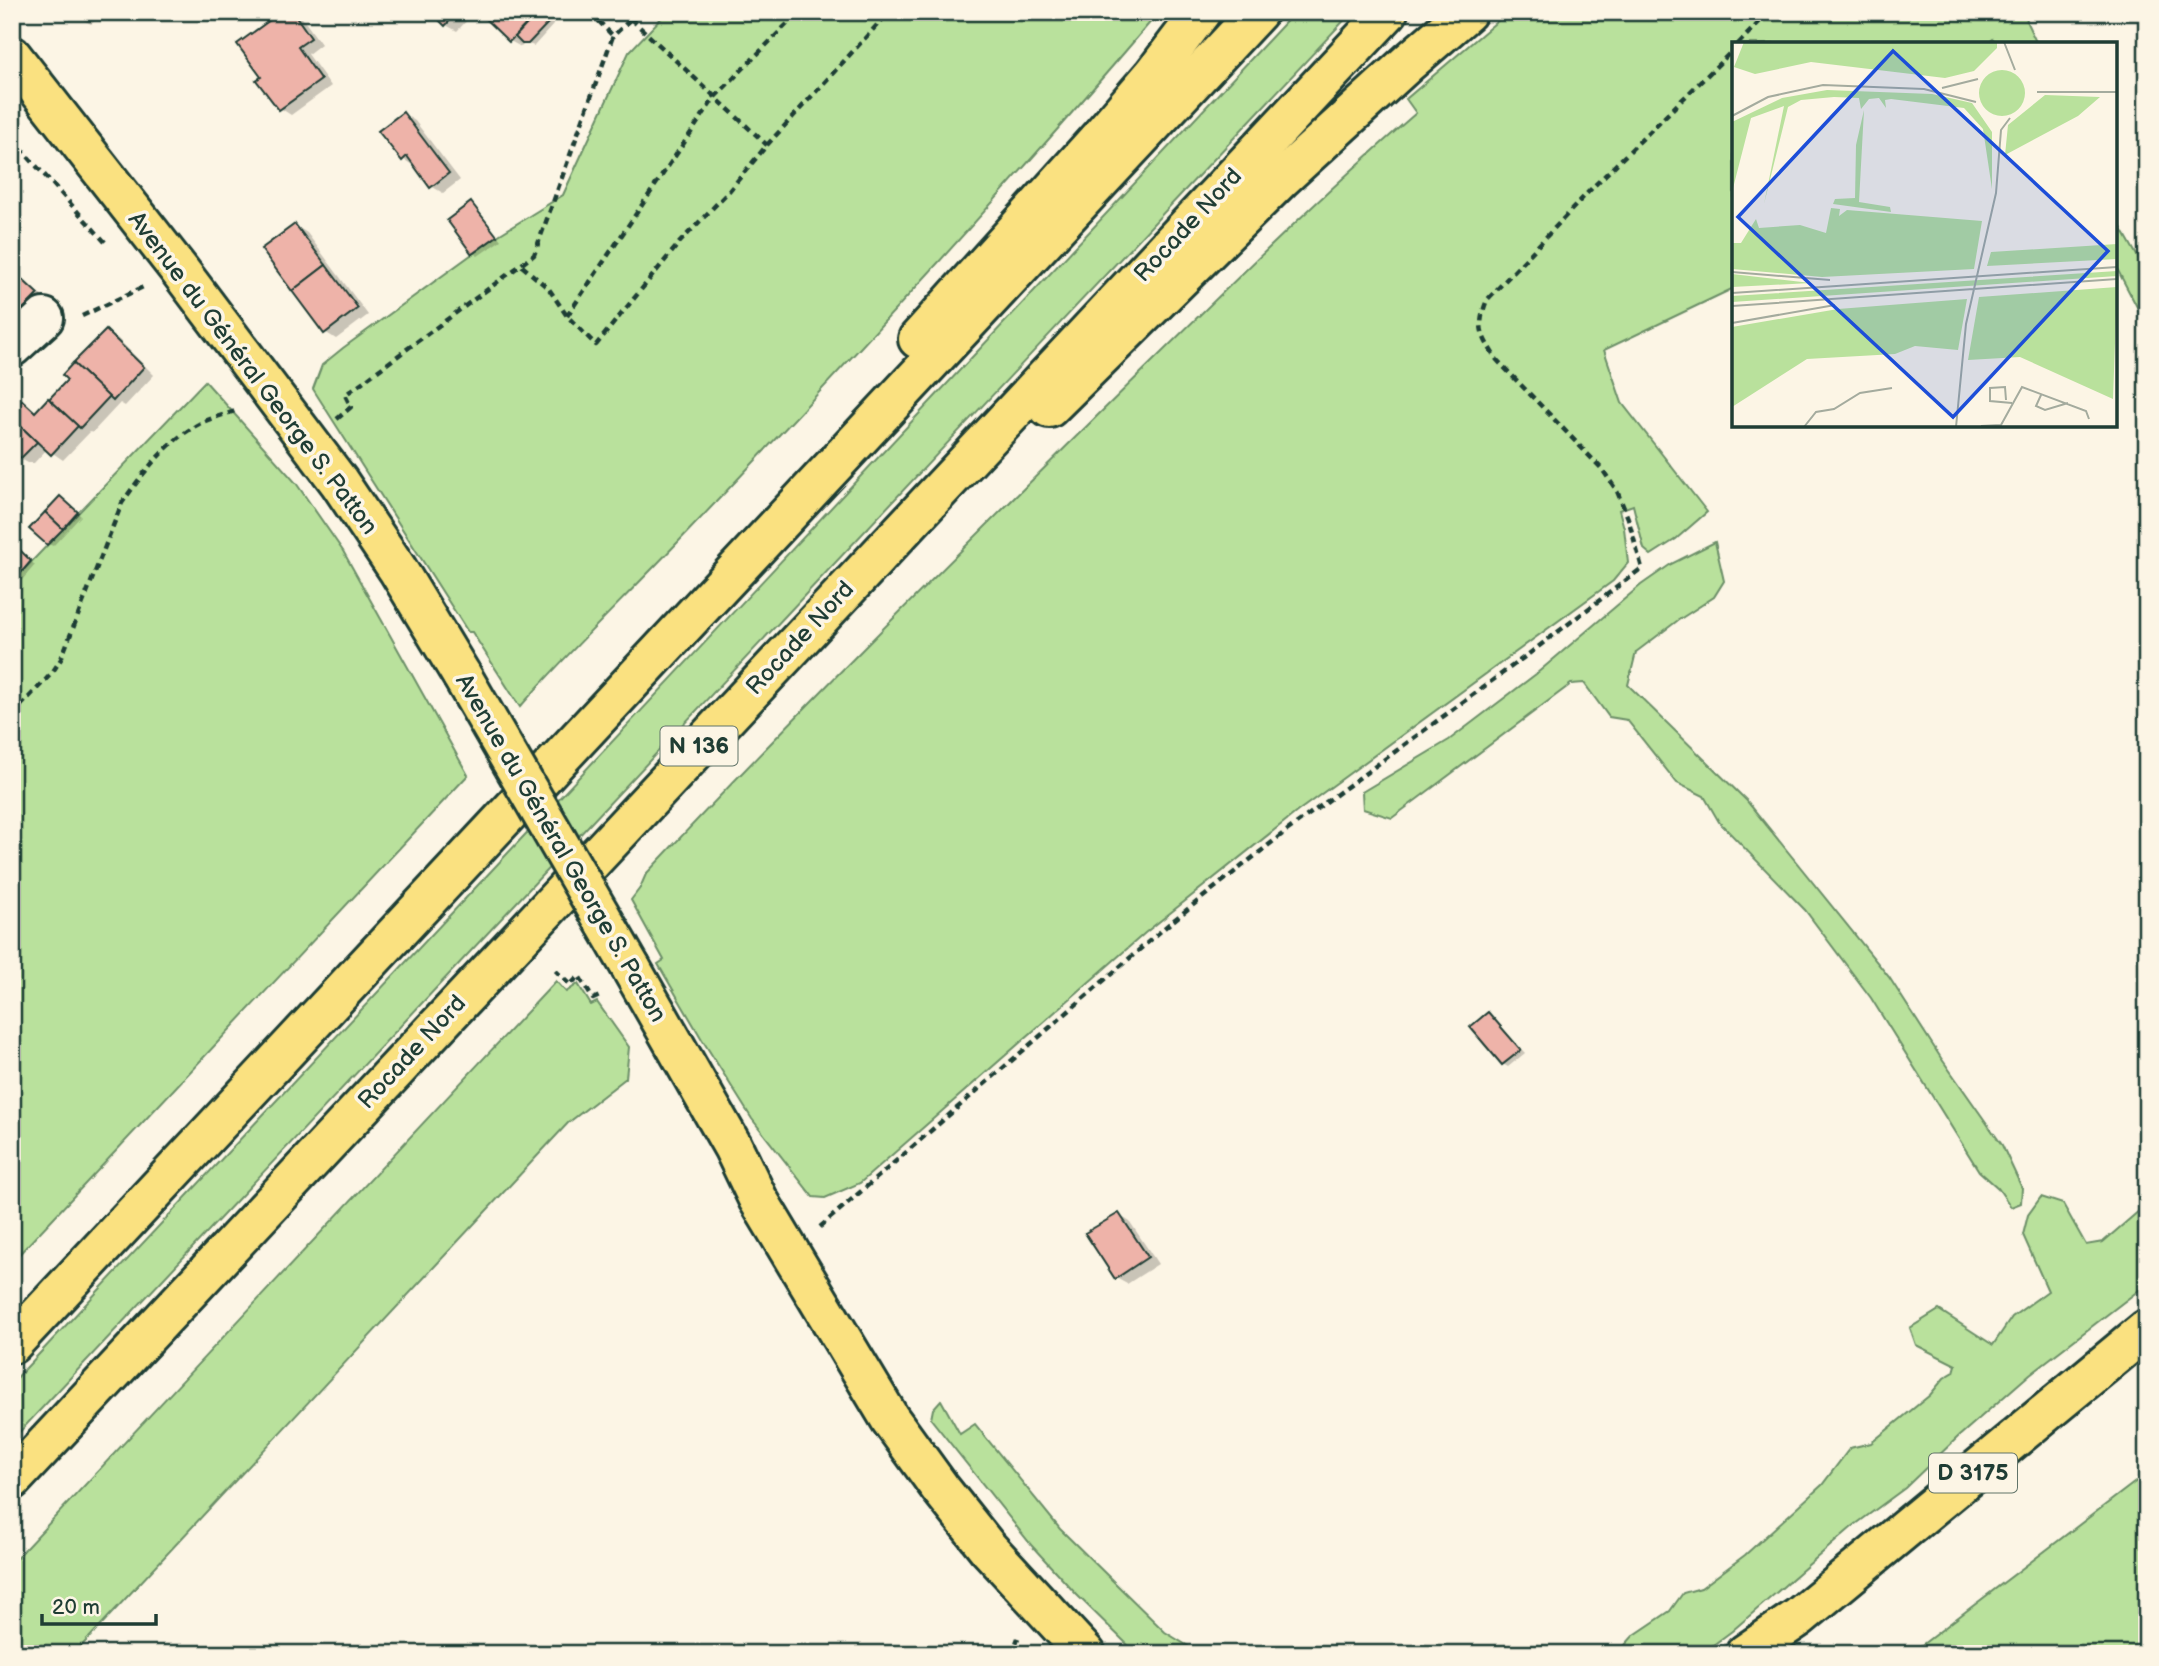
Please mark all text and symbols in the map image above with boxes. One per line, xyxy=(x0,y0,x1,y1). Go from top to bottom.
inset map xyxy=(1732,42,2117,427)
street label: Rocade Nord xyxy=(1128,162,1248,288)
street label: Avenue du Général George S. Patton xyxy=(122,206,384,540)
street label: Rocade Nord xyxy=(740,575,860,701)
street label: Avenue du Général George S. Patton xyxy=(449,669,673,1027)
road number: N 136 xyxy=(660,726,738,766)
street label: Rocade Nord xyxy=(352,989,472,1115)
road number: D 3175 xyxy=(1929,1454,2017,1492)
scale bar xyxy=(42,1582,156,1626)
text: 20 m xyxy=(52,1595,100,1620)

